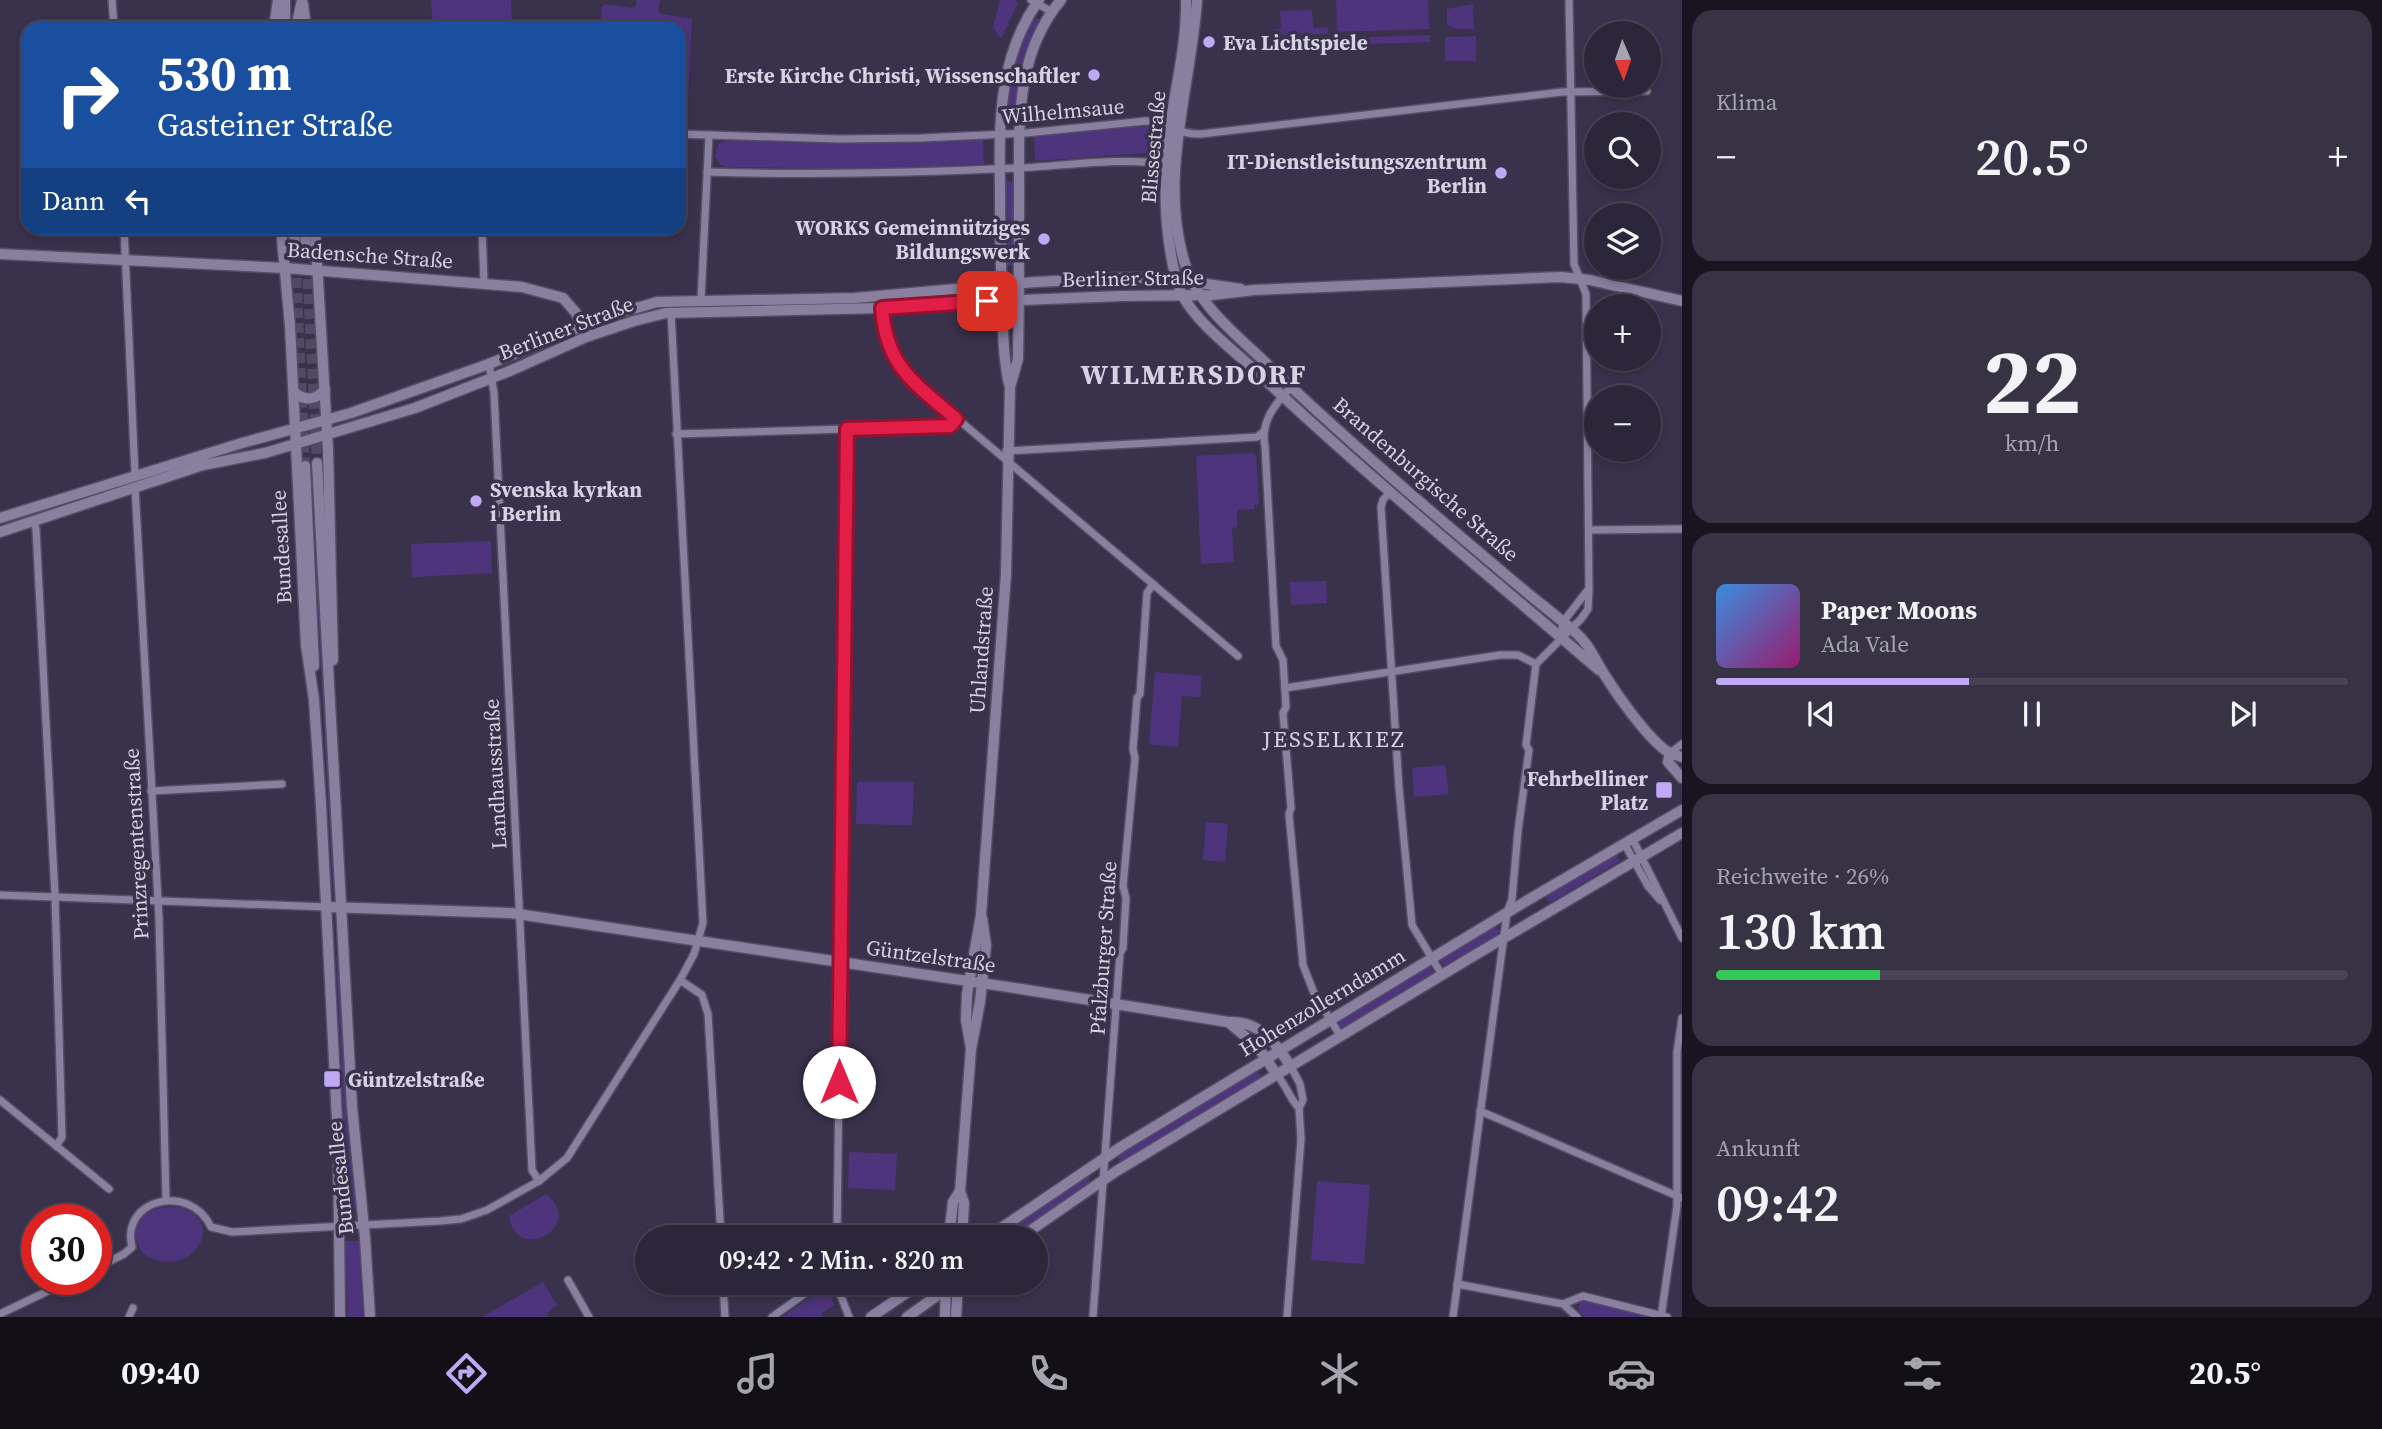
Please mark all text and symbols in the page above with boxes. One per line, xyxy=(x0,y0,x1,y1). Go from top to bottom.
north arrow xyxy=(1584,21,1661,98)
map controls xyxy=(1584,21,1661,462)
place label: Eva Lichtspiele xyxy=(1223,28,1368,57)
marker: Eva Lichtspiele xyxy=(1201,34,1217,50)
text: 530 m xyxy=(157,39,292,106)
icon: right xyxy=(42,49,133,140)
place label: Erste Kirche Christi, Wissenschaftler xyxy=(725,61,1080,90)
marker: Erste Kirche Christi, Wissenschaftler xyxy=(1086,67,1102,83)
text: Klima xyxy=(1716,86,1777,118)
street label: Blissestraße xyxy=(1134,90,1172,204)
street label: Wilhelmsaue xyxy=(1000,91,1126,131)
text: Gasteiner Straße xyxy=(157,103,393,147)
button: search xyxy=(1584,112,1661,189)
text: 20.5° xyxy=(1975,121,2089,192)
text: − xyxy=(1716,131,1736,183)
text: + xyxy=(2328,131,2348,183)
place label: IT-Dienstleistungszentrum Berlin xyxy=(1227,147,1487,200)
marker: IT-Dienstleistungszentrum Berlin xyxy=(1493,165,1509,181)
icon: left xyxy=(119,182,157,220)
text: Dann xyxy=(42,183,105,219)
button: layers xyxy=(1584,203,1661,280)
place label: WORKS Gemeinnütziges Bildungswerk xyxy=(795,213,1030,266)
marker: WORKS Gemeinnütziges Bildungswerk xyxy=(1036,231,1052,247)
street label: Badensche Straße xyxy=(286,235,454,275)
street label: Berliner Straße xyxy=(1062,262,1204,294)
pin xyxy=(957,271,1017,331)
icon: arrive xyxy=(968,282,1006,320)
street label: Berliner Straße xyxy=(494,289,638,367)
button: + xyxy=(1584,294,1661,371)
text: 22 xyxy=(1983,319,2081,443)
district label: WILMERSDORF xyxy=(1080,355,1308,393)
button: − xyxy=(1584,385,1661,462)
street label: Brandenburgische Straße xyxy=(1327,390,1525,568)
text: km/h xyxy=(2005,427,2059,459)
place label: Svenska kyrkan i Berlin xyxy=(490,475,642,528)
street label: Bundesallee xyxy=(264,489,298,605)
marker: Svenska kyrkan i Berlin xyxy=(468,493,484,509)
street label: Uhlandstraße xyxy=(962,585,1000,715)
text: Paper Moons xyxy=(1821,592,1977,628)
text: Ada Vale xyxy=(1821,628,1909,660)
icon: previous xyxy=(1802,695,1840,733)
icon: pause xyxy=(2013,695,2051,733)
icon: next xyxy=(2224,695,2262,733)
street label: Landhausstraße xyxy=(477,698,513,850)
district label: JESSELKIEZ xyxy=(1261,723,1406,755)
street label: Prinzregentenstraße xyxy=(117,748,155,940)
place label: Fehrbelliner Platz xyxy=(1527,764,1648,817)
marker: Fehrbelliner Platz xyxy=(1654,780,1674,800)
street label: Pfalzburger Straße xyxy=(1082,860,1124,1036)
text: Reichweite · 26% xyxy=(1716,860,1889,892)
text: 130 km xyxy=(1716,895,1885,966)
street label: Güntzelstraße xyxy=(864,933,998,979)
street label: Hohenzollerndamm xyxy=(1233,941,1411,1063)
position arrow xyxy=(802,1045,876,1119)
place label: Güntzelstraße xyxy=(348,1065,485,1094)
marker: Güntzelstraße xyxy=(322,1069,342,1089)
street label: Bundesallee xyxy=(320,1120,360,1236)
text: Ankunft xyxy=(1716,1132,1800,1164)
text: 09:42 xyxy=(1716,1167,1840,1238)
speed limit sign: 30 xyxy=(21,1204,112,1295)
text: 09:42 · 2 Min. · 820 m xyxy=(719,1242,964,1278)
icon: directions xyxy=(442,1349,491,1398)
icon: music xyxy=(733,1349,782,1398)
icon: phone xyxy=(1024,1349,1073,1398)
icon: climate xyxy=(1315,1349,1364,1398)
icon: car xyxy=(1607,1349,1656,1398)
icon: filters xyxy=(1898,1349,1947,1398)
text: 09:40 xyxy=(121,1351,200,1395)
text: 20.5° xyxy=(2189,1351,2261,1395)

